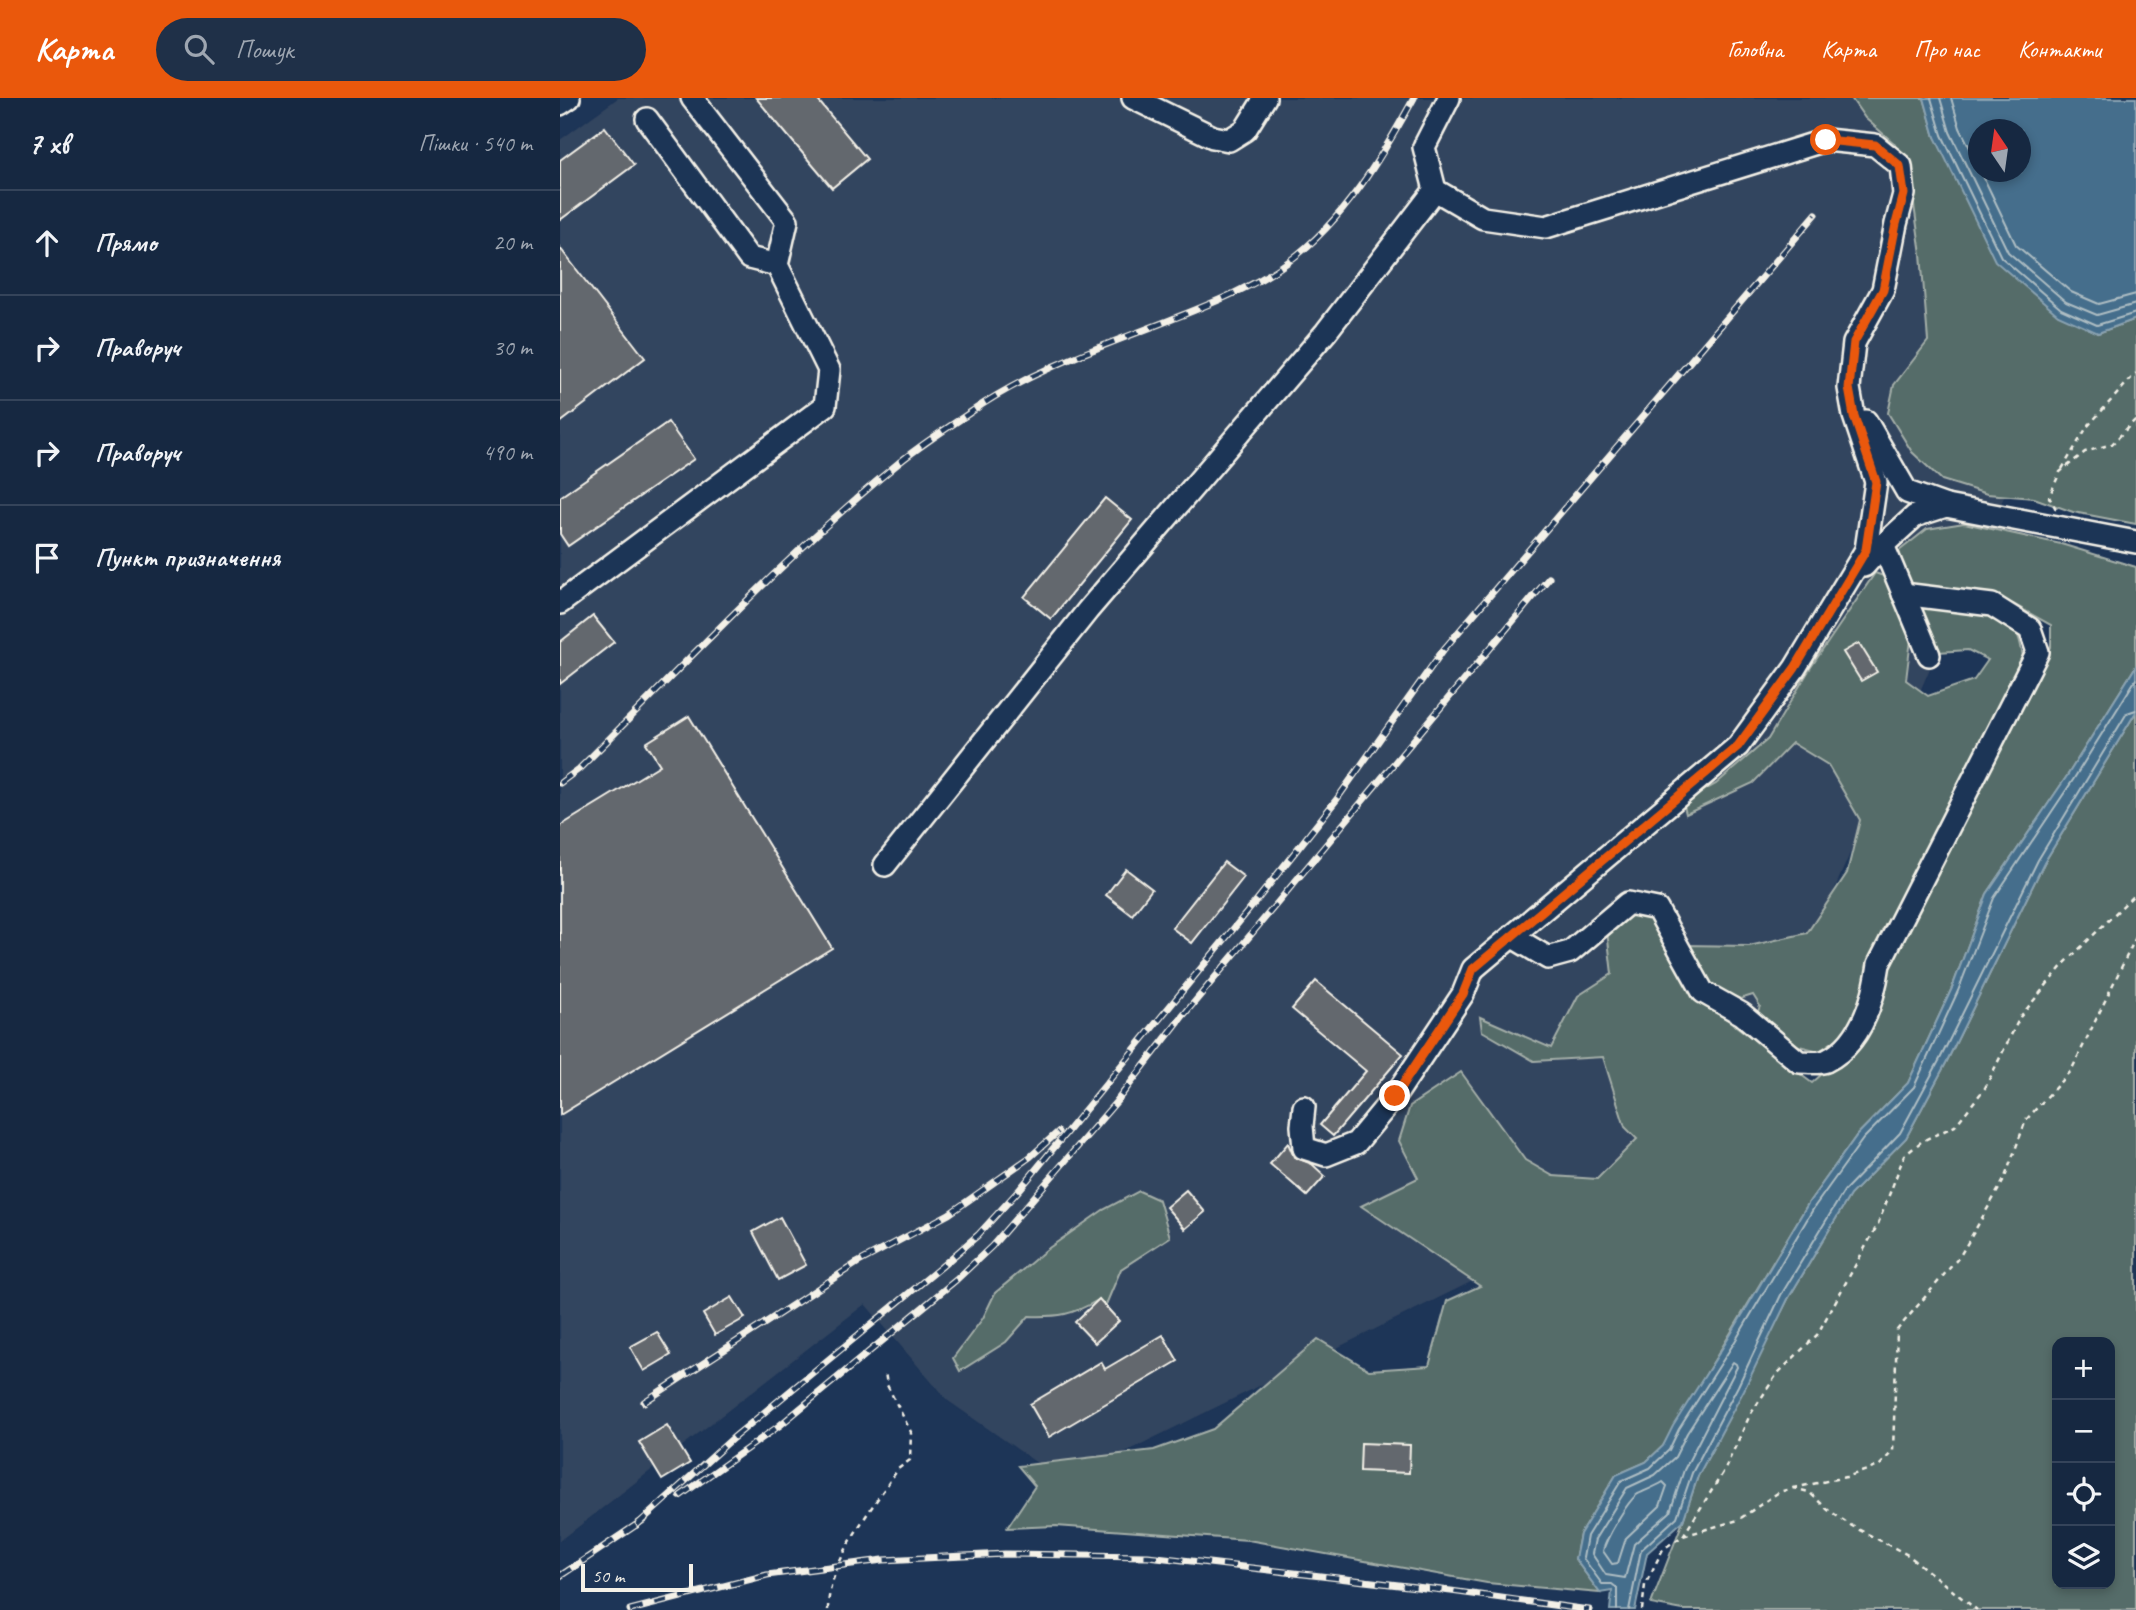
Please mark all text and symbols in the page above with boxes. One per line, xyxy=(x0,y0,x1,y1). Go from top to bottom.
search box xyxy=(156,18,646,81)
text: Карта xyxy=(35,28,114,70)
icon: search xyxy=(180,30,218,68)
text: Пошук xyxy=(236,33,294,66)
text: Головна xyxy=(1727,34,1783,64)
text: Карта xyxy=(1821,34,1876,64)
text: Про нас xyxy=(1914,34,1980,64)
text: Контакти xyxy=(2018,34,2101,64)
north arrow xyxy=(1968,119,2031,182)
route start xyxy=(1810,124,1841,155)
text: 7 хв xyxy=(28,125,69,163)
text: Пішки · 540 m xyxy=(418,129,532,158)
icon: ahead xyxy=(28,224,66,262)
text: Прямо xyxy=(95,226,157,259)
text: 20 m xyxy=(493,228,532,257)
icon: right xyxy=(28,329,66,367)
text: Праворуч xyxy=(95,331,180,364)
text: 30 m xyxy=(493,333,532,362)
icon: right xyxy=(28,434,66,472)
text: Праворуч xyxy=(95,436,180,469)
text: 490 m xyxy=(483,438,532,467)
icon: arrive xyxy=(28,539,66,577)
text: Пункт призначення xyxy=(95,541,280,574)
route end xyxy=(1379,1080,1410,1111)
map controls xyxy=(2052,1337,2115,1589)
button: + xyxy=(2052,1337,2115,1400)
button: − xyxy=(2052,1400,2115,1463)
button: locate xyxy=(2052,1463,2115,1526)
button: layers xyxy=(2052,1526,2115,1589)
scale bar xyxy=(581,1561,693,1593)
text: 50 m xyxy=(592,1564,624,1588)

